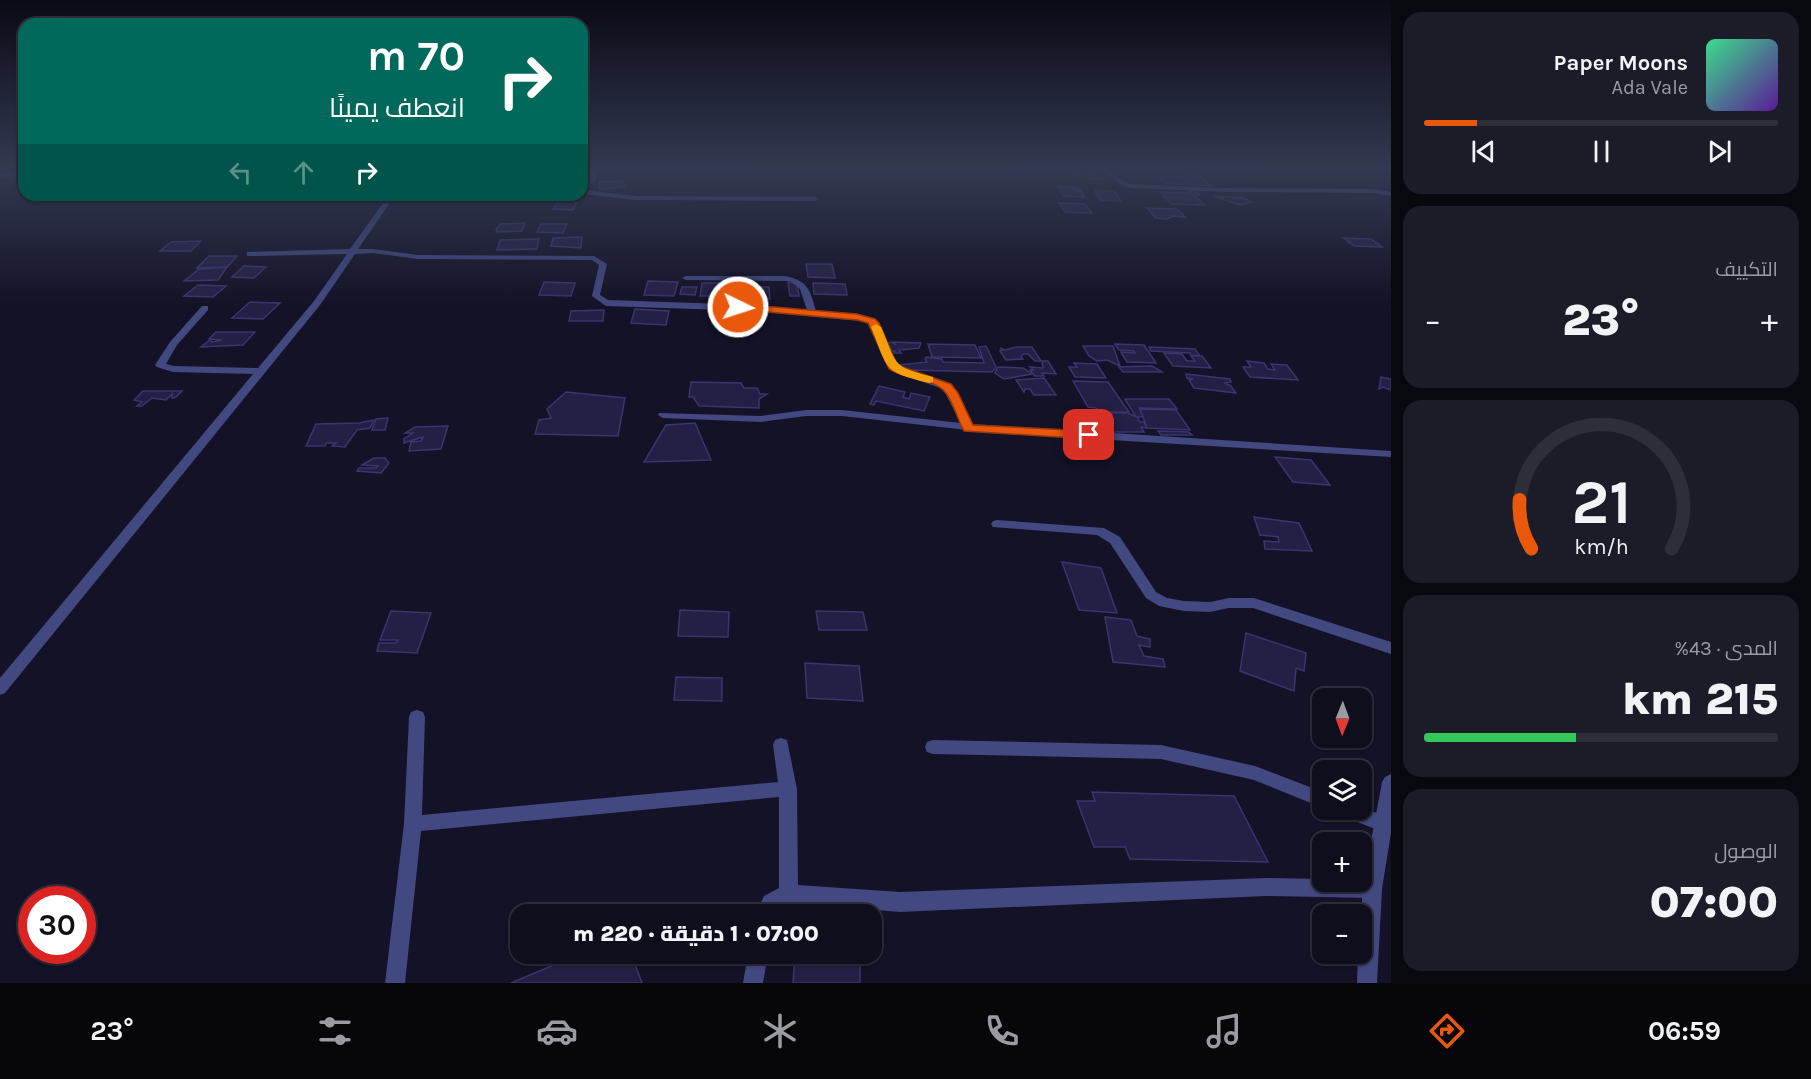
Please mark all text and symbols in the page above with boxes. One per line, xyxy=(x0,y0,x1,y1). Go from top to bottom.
text: 70 m xyxy=(367,31,465,81)
icon: right xyxy=(486,42,564,120)
text: Paper Moons xyxy=(1554,50,1688,76)
text: Ada Vale xyxy=(1611,76,1688,99)
text: انعطف يمينًا xyxy=(329,92,465,124)
icon: previous xyxy=(1467,135,1500,168)
icon: pause xyxy=(1585,135,1618,168)
icon: next xyxy=(1703,135,1736,168)
icon: left xyxy=(224,156,257,189)
icon: ahead xyxy=(287,156,320,189)
icon: right xyxy=(350,156,383,189)
text: التكييف xyxy=(1715,258,1778,281)
position arrow xyxy=(706,275,770,339)
text: 23° xyxy=(1562,294,1640,346)
text: − xyxy=(1424,301,1441,339)
text: + xyxy=(1761,301,1778,339)
pin xyxy=(1063,409,1114,460)
icon: arrive xyxy=(1072,418,1105,451)
text: 21 xyxy=(1571,466,1631,539)
text: km/h xyxy=(1574,534,1628,559)
text: المدى · 43% xyxy=(1674,637,1778,660)
text: 215 km xyxy=(1622,673,1778,725)
north arrow xyxy=(1312,688,1372,748)
map controls xyxy=(1312,688,1372,964)
button: layers xyxy=(1312,760,1372,820)
button: + xyxy=(1312,832,1372,892)
text: الوصول xyxy=(1714,840,1778,863)
text: 07:00 xyxy=(1649,876,1778,928)
speed limit sign: 30 xyxy=(18,886,96,964)
button: − xyxy=(1312,904,1372,964)
text: 07:00 · 1 دقيقة · 220 m xyxy=(573,921,819,947)
icon: filters xyxy=(314,1010,356,1052)
icon: car xyxy=(536,1010,578,1052)
icon: climate xyxy=(759,1010,801,1052)
icon: phone xyxy=(981,1010,1023,1052)
icon: music xyxy=(1203,1010,1245,1052)
icon: directions xyxy=(1426,1010,1468,1052)
text: 23° xyxy=(90,1015,134,1047)
text: 06:59 xyxy=(1648,1015,1721,1047)

